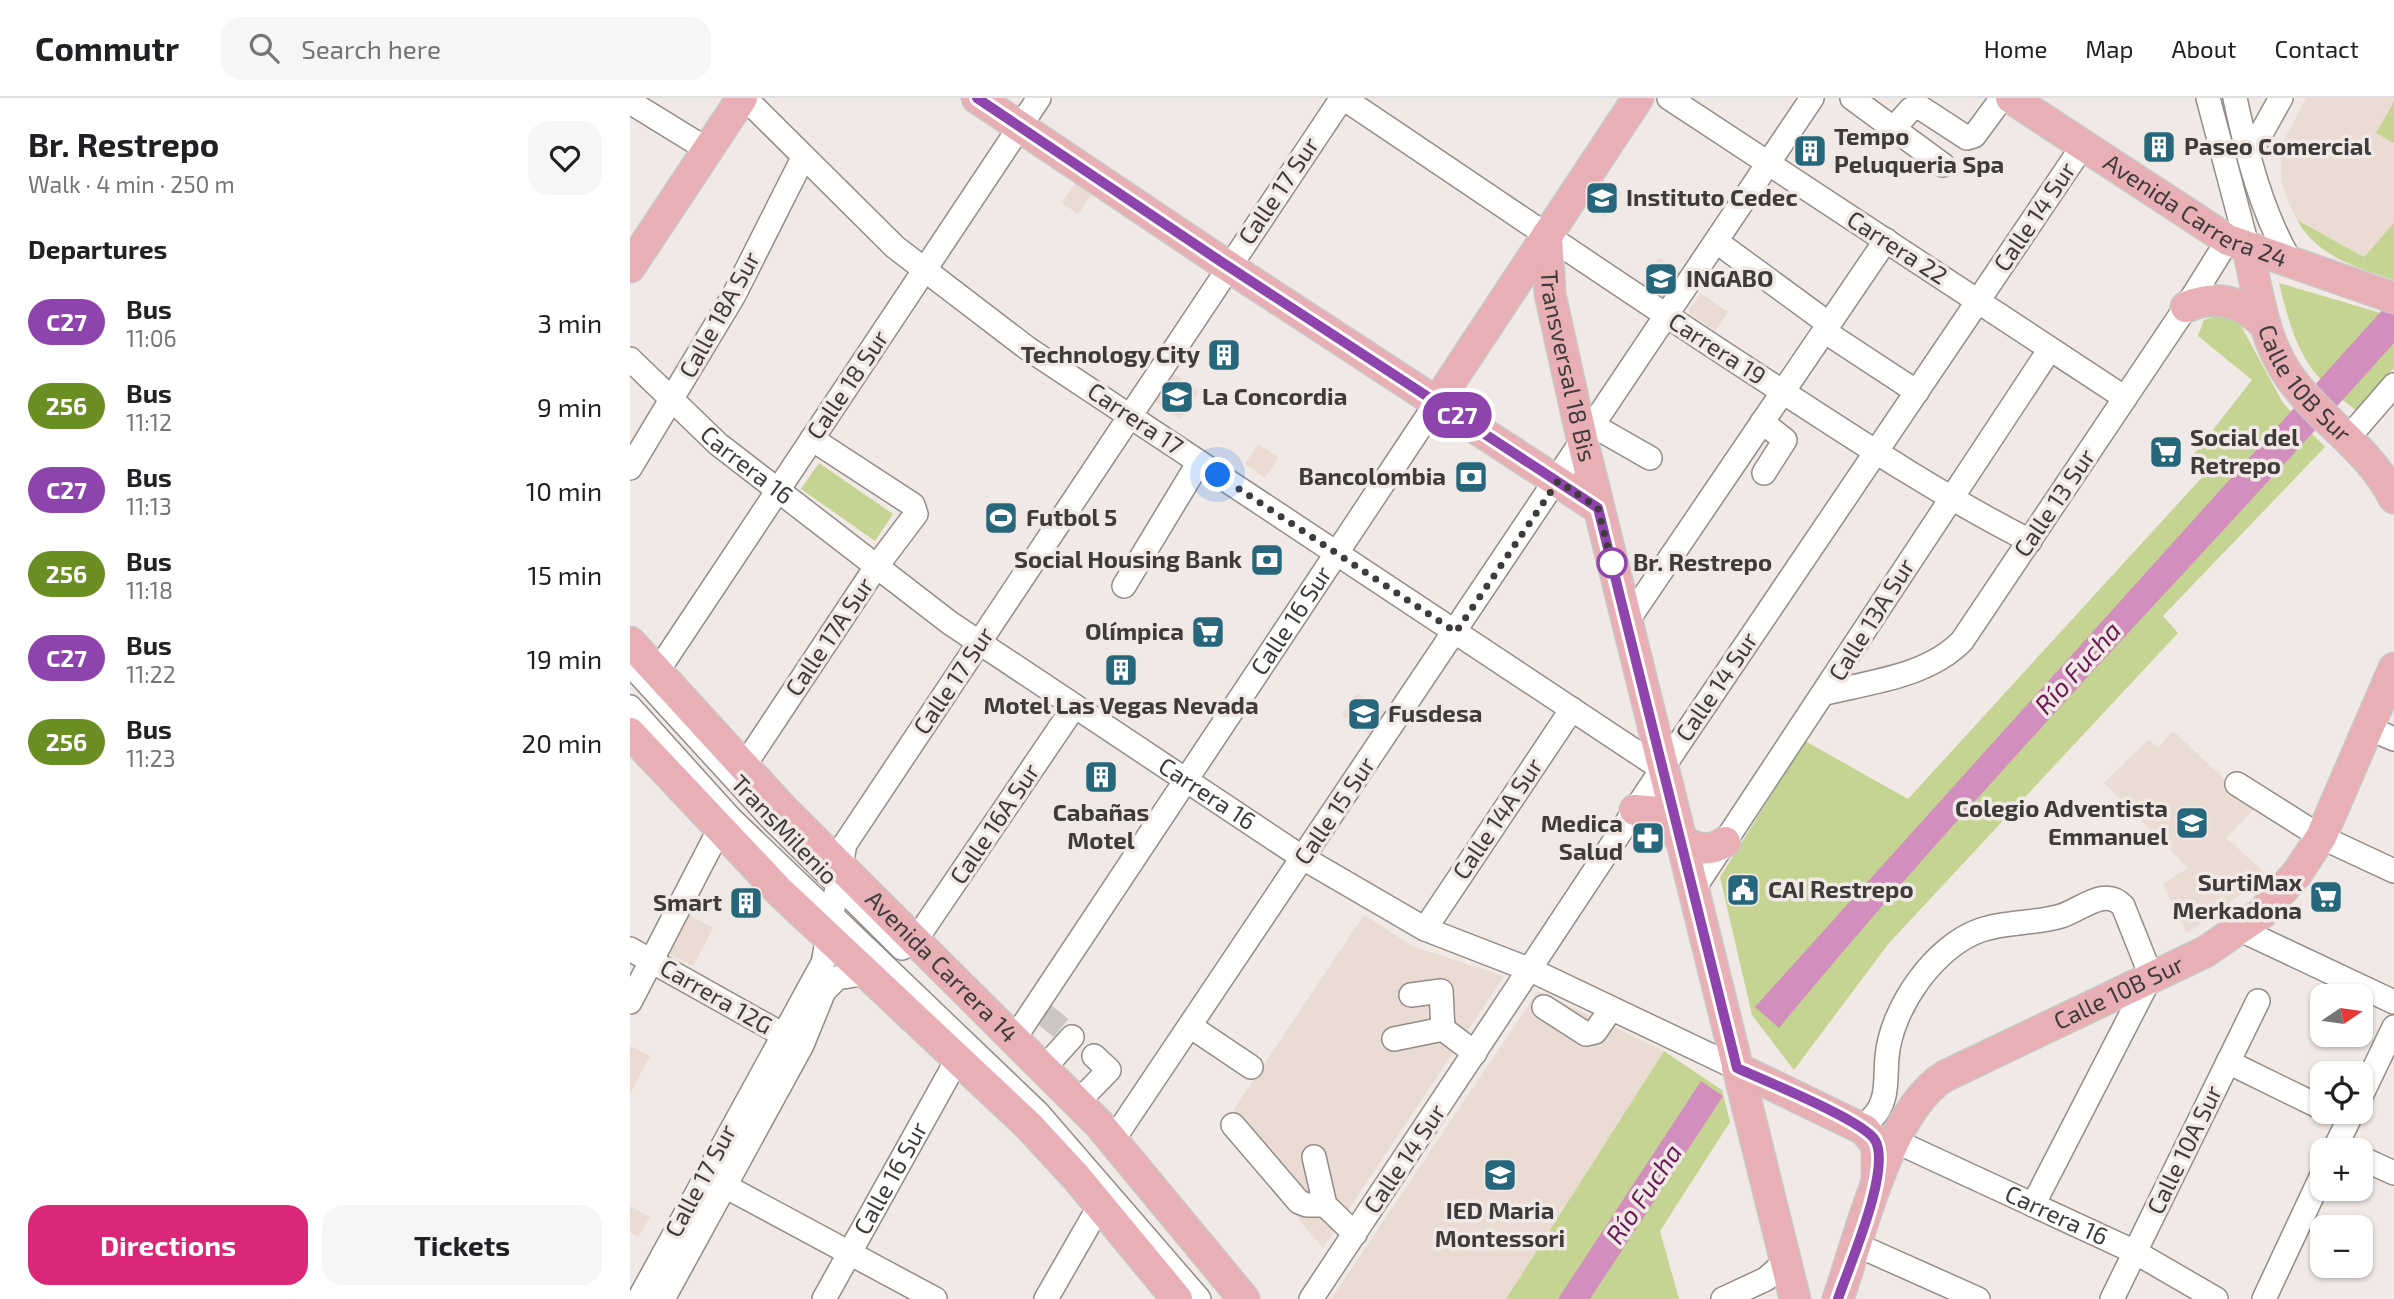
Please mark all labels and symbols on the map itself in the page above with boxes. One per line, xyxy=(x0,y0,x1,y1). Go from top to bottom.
place label: Tempo Peluqueria Spa xyxy=(1834,121,2004,178)
building icon: Paseo Comercial xyxy=(2140,128,2178,166)
street label: Calle 17 Sur xyxy=(1231,131,1324,249)
place label: Paseo Comercial xyxy=(2184,131,2372,160)
building icon: Tempo Peluqueria Spa xyxy=(1791,132,1829,170)
street label: Avenida Carrera 24 xyxy=(2099,147,2291,272)
street label: Calle 14 Sur xyxy=(1987,156,2081,276)
school or university icon: Instituto Cedec xyxy=(1583,179,1621,217)
place label: Instituto Cedec xyxy=(1626,182,1798,211)
street label: Carrera 22 xyxy=(1842,204,1953,290)
street label: Calle 18A Sur xyxy=(672,246,765,383)
school or university icon: INGABO xyxy=(1642,260,1680,298)
place label: INGABO xyxy=(1686,263,1773,292)
street label: Transversal 18 Bis xyxy=(1536,269,1603,465)
street label: Carrera 19 xyxy=(1664,306,1772,390)
street label: Calle 10B Sur xyxy=(2253,321,2358,448)
street label: Calle 18 Sur xyxy=(800,324,894,444)
building icon: Technology City xyxy=(1205,336,1243,374)
place label: Technology City xyxy=(1021,339,1200,368)
street label: Carrera 17 xyxy=(1083,375,1189,460)
school or university icon: La Concordia xyxy=(1158,378,1196,416)
place label: La Concordia xyxy=(1202,381,1347,410)
line badge: C27 xyxy=(1417,392,1497,438)
street label: Carrera 16 xyxy=(695,419,800,510)
place label: Social del Retrepo xyxy=(2190,422,2299,479)
supermarket icon: Social del Retrepo xyxy=(2147,433,2185,471)
street label: Calle 13 Sur xyxy=(2007,442,2101,562)
your location xyxy=(1200,457,1235,492)
bank icon: Bancolombia xyxy=(1452,458,1490,496)
place label: Bancolombia xyxy=(1299,461,1446,490)
sports icon: Futbol 5 xyxy=(982,499,1020,537)
place label: Futbol 5 xyxy=(1026,502,1117,531)
bank icon: Social Housing Bank xyxy=(1248,541,1286,579)
place label: Social Housing Bank xyxy=(1014,544,1243,573)
place label: Br. Restrepo xyxy=(1633,547,1772,576)
marker: Br. Restrepo xyxy=(1597,548,1627,578)
street label: Calle 13A Sur xyxy=(1822,552,1920,686)
street label: Calle 16 Sur xyxy=(1244,560,1337,680)
street label: Calle 17A Sur xyxy=(778,571,879,701)
supermarket icon: Olímpica xyxy=(1189,613,1227,651)
water label: Río Fucha xyxy=(2027,614,2126,720)
place label: Olímpica xyxy=(1085,616,1184,645)
street label: Calle 17 Sur xyxy=(906,621,999,739)
street label: Calle 14 Sur xyxy=(1669,626,1763,746)
building icon: Motel Las Vegas Nevada xyxy=(1102,651,1140,689)
place label: Motel Las Vegas Nevada xyxy=(983,690,1259,719)
school or university icon: Fusdesa xyxy=(1345,695,1383,733)
place label: Fusdesa xyxy=(1388,698,1482,727)
street label: Carrera 16 xyxy=(1154,750,1262,835)
street label: Calle 15 Sur xyxy=(1287,750,1381,870)
street label: Calle 14A Sur xyxy=(1446,752,1548,884)
street label: Calle 16A Sur xyxy=(943,757,1045,889)
building icon: Cabañas Motel xyxy=(1082,758,1120,796)
street label: TransMilenio xyxy=(726,768,845,890)
place label: Colegio Adventista Emmanuel xyxy=(1955,793,2168,850)
place label: Cabañas Motel xyxy=(1053,797,1149,854)
school or university icon: Colegio Adventista Emmanuel xyxy=(2173,804,2211,842)
place label: Medica Salud xyxy=(1541,808,1623,865)
pharmacy icon: Medica Salud xyxy=(1629,819,1667,857)
place label: SurtiMax Merkadona xyxy=(2173,867,2302,924)
public building icon: CAI Restrepo xyxy=(1724,871,1762,909)
place label: CAI Restrepo xyxy=(1768,874,1914,903)
supermarket icon: SurtiMax Merkadona xyxy=(2307,878,2345,916)
building icon: Smart xyxy=(727,884,765,922)
street label: Avenida Carrera 14 xyxy=(860,884,1025,1048)
place label: Smart xyxy=(653,887,722,916)
street label: Calle 10B Sur xyxy=(2049,948,2188,1035)
street label: Carrera 12G xyxy=(655,952,778,1039)
north arrow xyxy=(2310,984,2373,1046)
street label: Calle 10A Sur xyxy=(2140,1080,2227,1219)
street label: Calle 14 Sur xyxy=(1357,1098,1451,1218)
street label: Calle 16 Sur xyxy=(847,1116,933,1239)
street label: Calle 17 Sur xyxy=(658,1119,742,1242)
water label: Río Fucha xyxy=(1598,1137,1687,1249)
school or university icon: IED Maria Montessori xyxy=(1481,1156,1519,1194)
street label: Carrera 16 xyxy=(2001,1178,2113,1251)
place label: IED Maria Montessori xyxy=(1435,1195,1565,1252)

